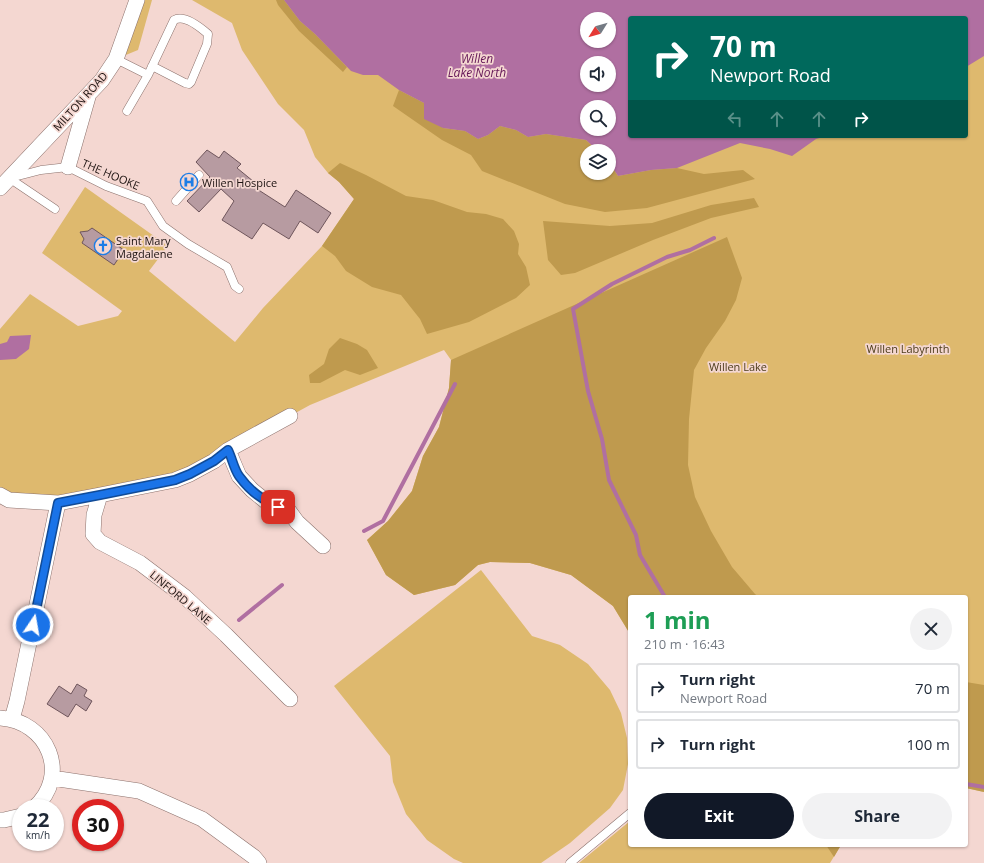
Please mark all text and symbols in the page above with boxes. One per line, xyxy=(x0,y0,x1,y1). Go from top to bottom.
north arrow xyxy=(580,12,616,48)
map controls xyxy=(580,12,616,180)
text: 70 m xyxy=(710,27,777,65)
icon: right xyxy=(644,32,696,84)
water label: Willen Lake North xyxy=(448,50,506,81)
button: sound xyxy=(580,56,616,92)
text: Newport Road xyxy=(710,63,831,87)
street label: MILTON ROAD xyxy=(49,68,111,134)
button: search xyxy=(580,100,616,136)
icon: left xyxy=(724,108,746,130)
icon: ahead xyxy=(766,108,788,130)
icon: ahead xyxy=(808,108,830,130)
icon: right xyxy=(850,108,872,130)
button: layers xyxy=(580,144,616,180)
street label: THE HOOKE xyxy=(80,155,142,193)
hospital icon: Willen Hospice xyxy=(179,172,199,192)
place label: Willen Hospice xyxy=(202,175,277,190)
place label: Saint Mary Magdalene xyxy=(116,233,173,261)
church icon: Saint Mary Magdalene xyxy=(93,236,113,256)
park label: Willen Labyrinth xyxy=(866,341,950,356)
park label: Willen Lake xyxy=(709,359,767,374)
pin xyxy=(261,490,295,524)
icon: arrive xyxy=(267,496,289,518)
street label: LINFORD LANE xyxy=(147,567,215,627)
text: 1 min xyxy=(644,603,711,636)
position arrow xyxy=(12,604,54,646)
button: close xyxy=(910,608,952,650)
text: 210 m · 16:43 xyxy=(644,635,725,653)
text: Turn right xyxy=(680,669,755,689)
icon: right xyxy=(646,677,668,699)
text: 70 m xyxy=(915,678,950,698)
text: Newport Road xyxy=(680,689,767,707)
icon: right xyxy=(646,733,668,755)
text: Turn right xyxy=(680,734,755,754)
text: 100 m xyxy=(906,734,950,754)
button: Exit xyxy=(644,793,794,839)
button: Share xyxy=(802,793,952,839)
speed limit sign: 30 xyxy=(72,799,124,851)
text: 22 xyxy=(27,806,49,833)
text: km/h xyxy=(26,828,50,842)

